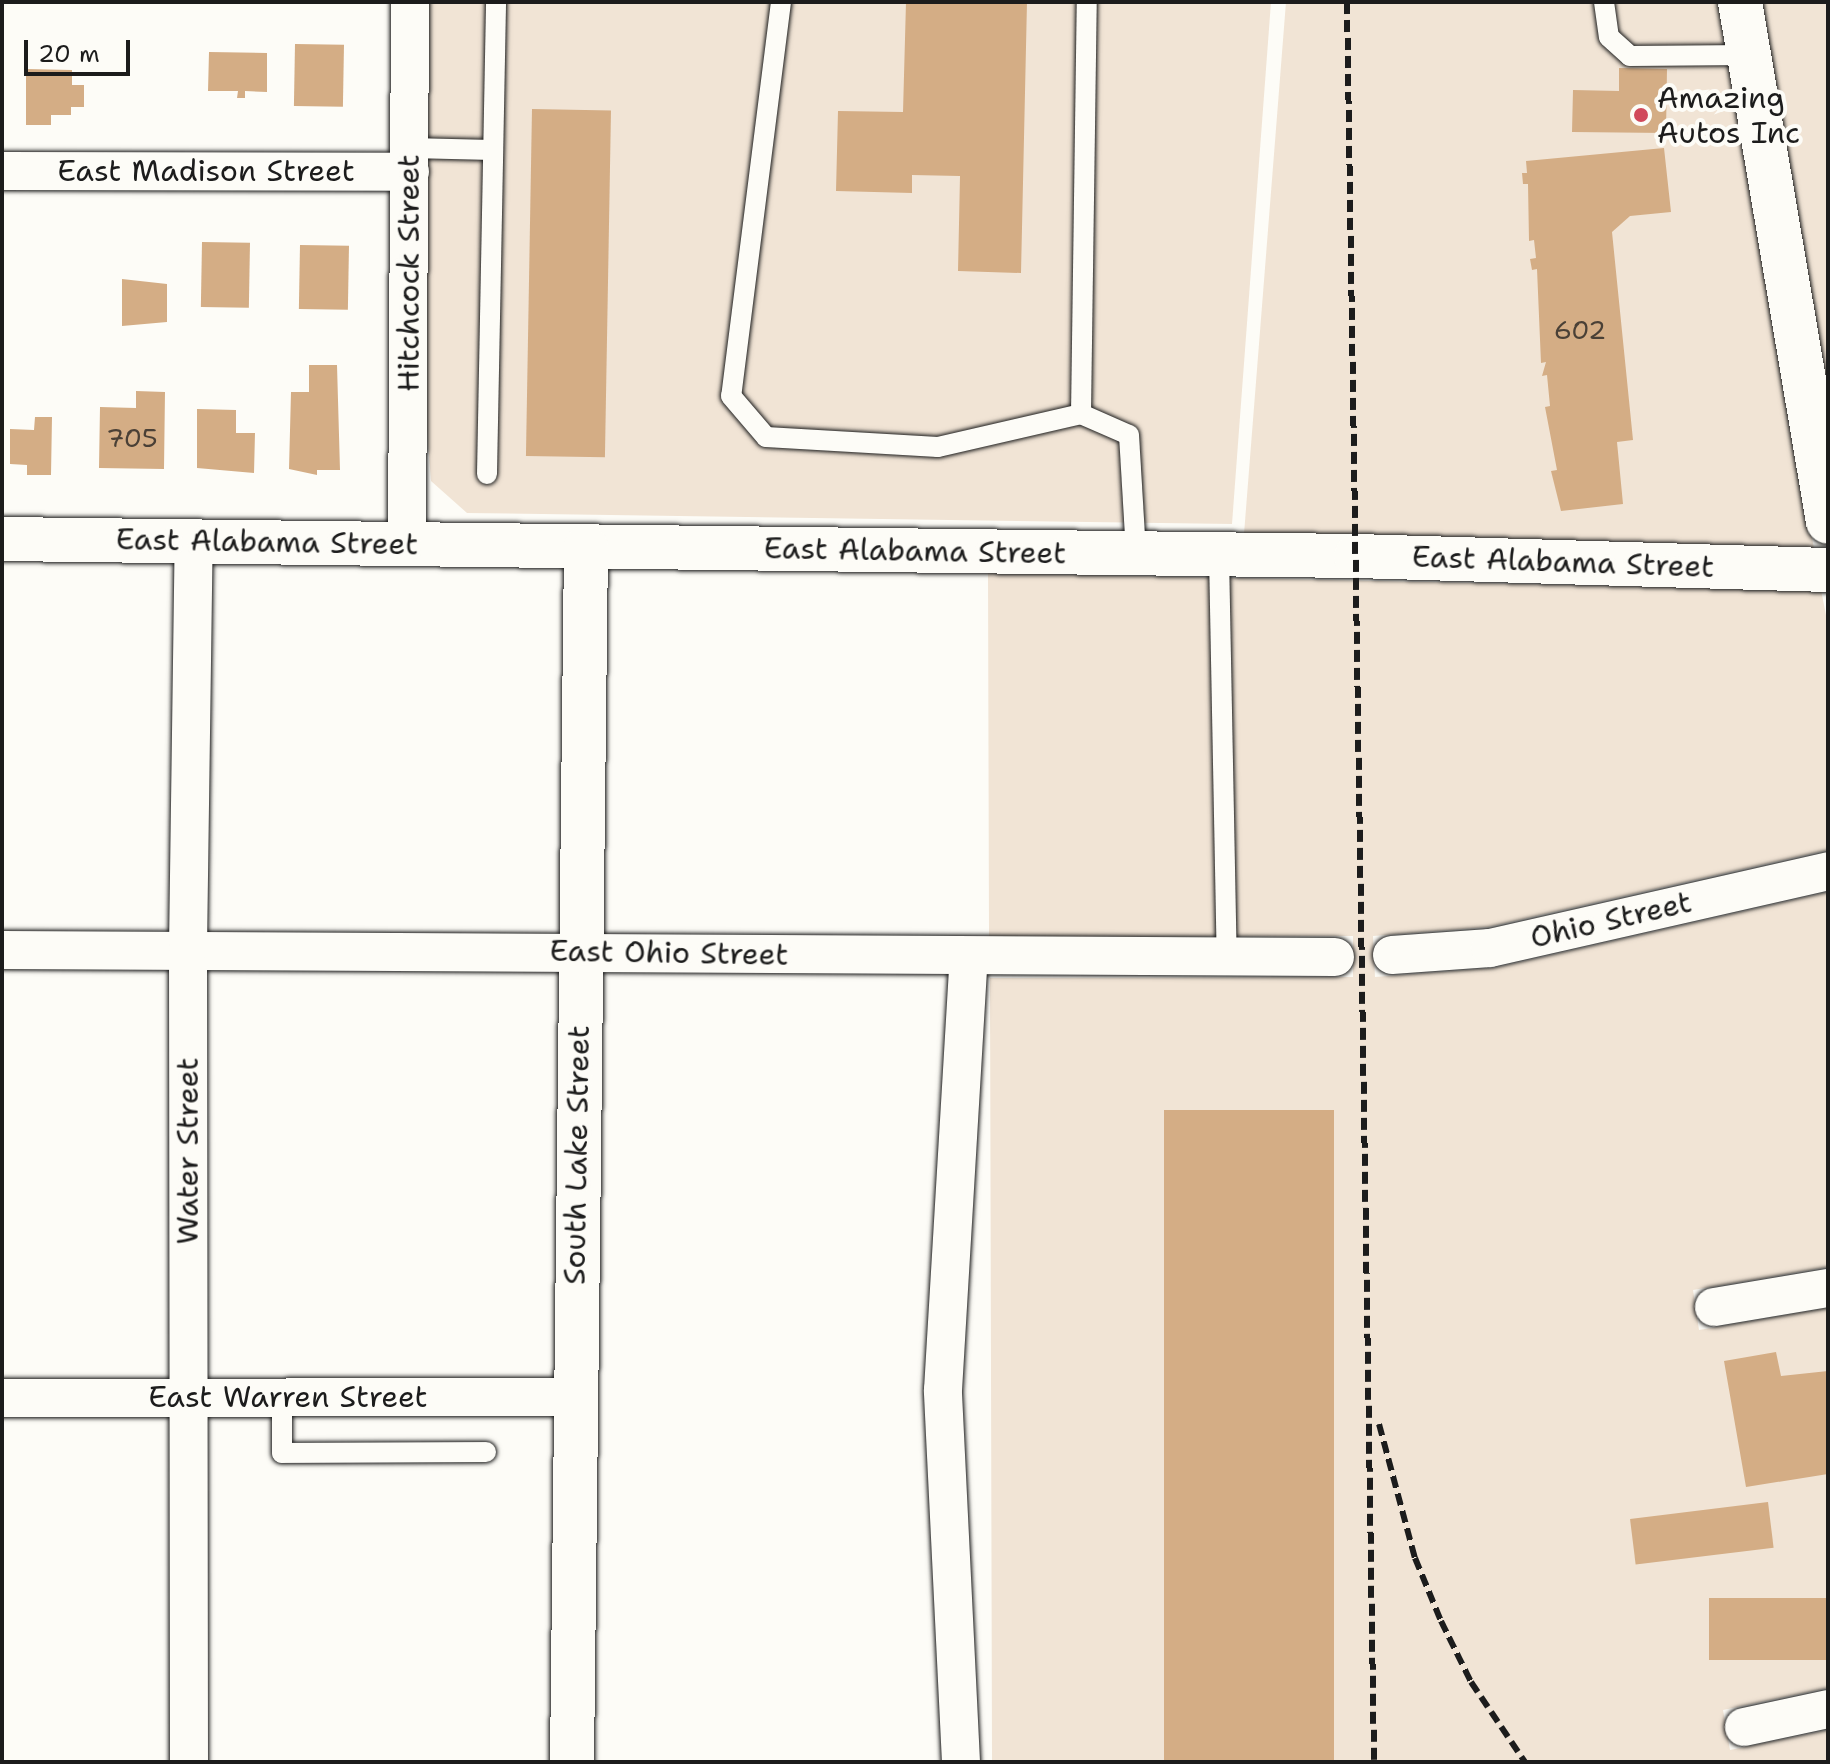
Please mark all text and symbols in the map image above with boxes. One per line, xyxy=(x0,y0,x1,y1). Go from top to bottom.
scale bar xyxy=(28,24,134,74)
text: 20 m xyxy=(38,38,100,70)
place label: Amazing Autos Inc xyxy=(1657,80,1800,150)
marker: Amazing Autos Inc xyxy=(1632,106,1650,124)
street label: East Madison Street xyxy=(57,153,355,189)
street label: Hitchcock Street xyxy=(391,154,427,392)
house number: 602 xyxy=(1554,314,1606,346)
house number: 705 xyxy=(106,422,158,454)
street label: East Alabama Street xyxy=(115,521,419,563)
street label: East Alabama Street xyxy=(763,530,1067,572)
street label: East Alabama Street xyxy=(1411,539,1715,585)
street label: Ohio Street xyxy=(1527,884,1695,956)
street label: East Ohio Street xyxy=(549,933,789,973)
street label: South Lake Street xyxy=(557,1025,597,1285)
street label: Water Street xyxy=(170,1057,206,1245)
street label: East Warren Street xyxy=(148,1379,428,1415)

